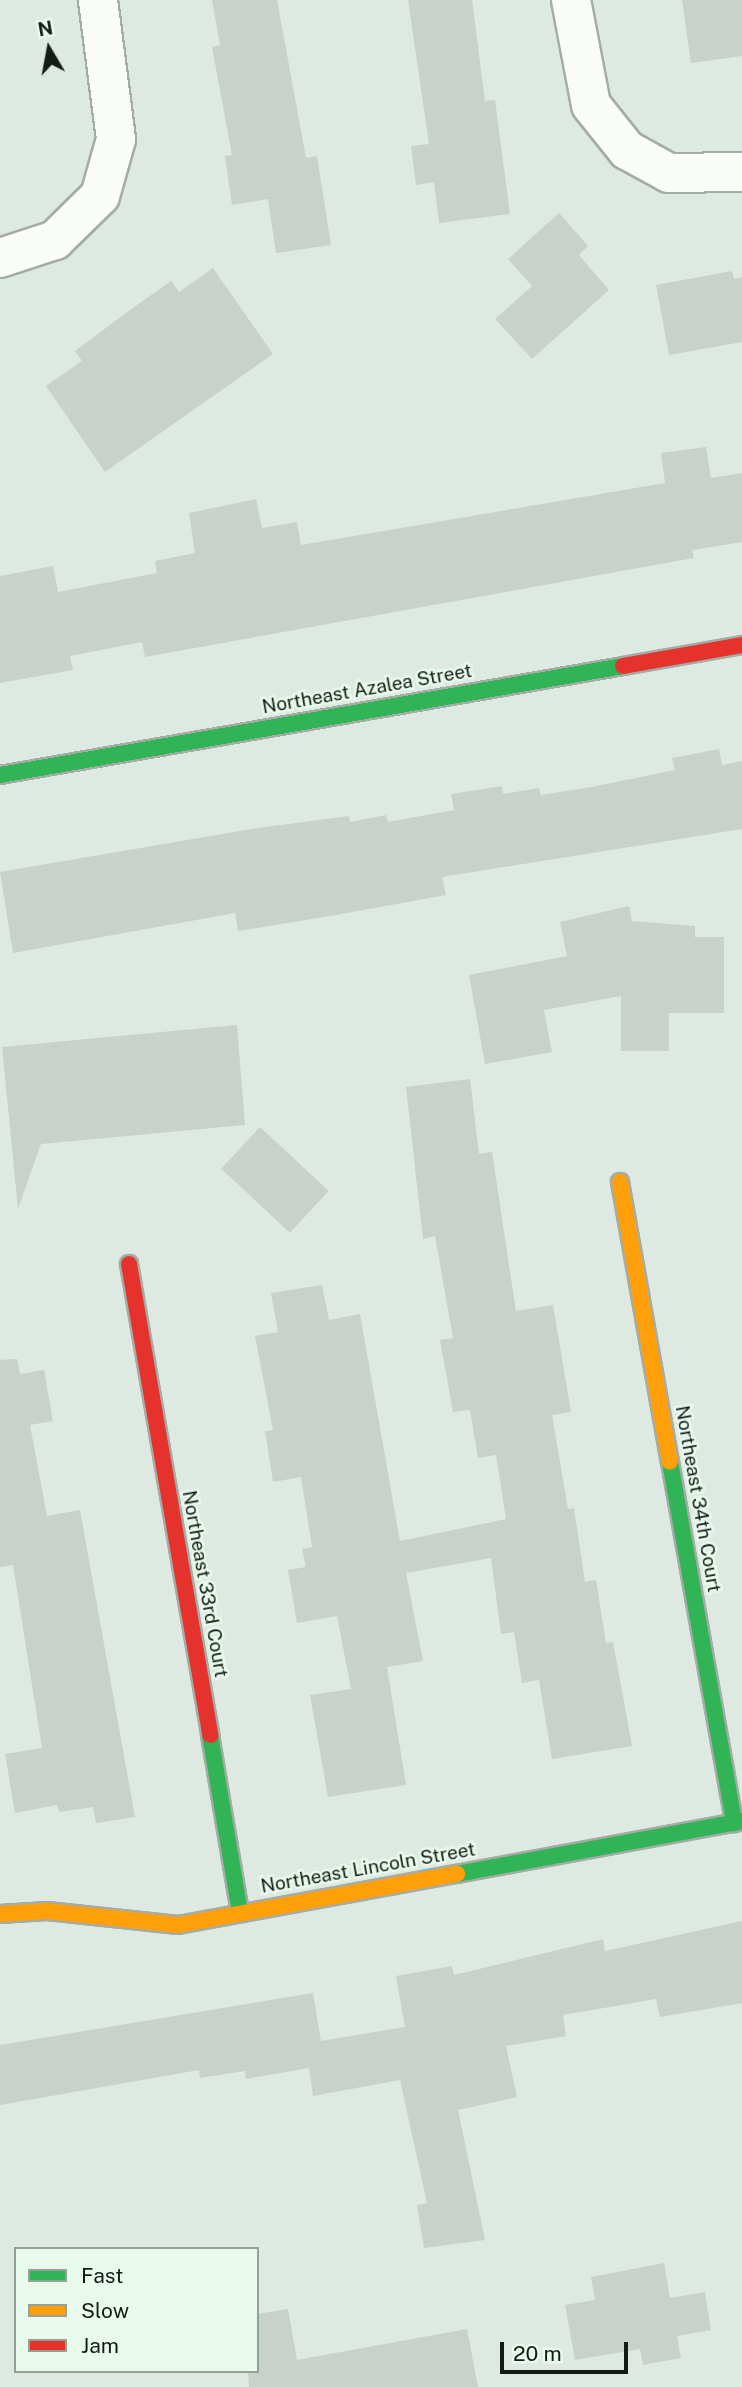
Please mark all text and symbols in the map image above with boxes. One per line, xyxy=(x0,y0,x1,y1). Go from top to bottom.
north arrow xyxy=(14,14,84,84)
text: N xyxy=(36,16,55,40)
street label: Northeast Azalea Street xyxy=(260,659,474,719)
street label: Northeast 34th Court xyxy=(670,1404,726,1594)
street label: Northeast 33rd Court xyxy=(177,1489,233,1679)
street label: Northeast Lincoln Street xyxy=(259,1838,477,1898)
legend xyxy=(14,2247,259,2373)
text: Fast xyxy=(81,2263,123,2288)
text: Slow xyxy=(81,2298,129,2323)
scale bar xyxy=(504,2328,632,2372)
text: Jam xyxy=(81,2333,119,2358)
text: 20 m xyxy=(513,2341,562,2366)

